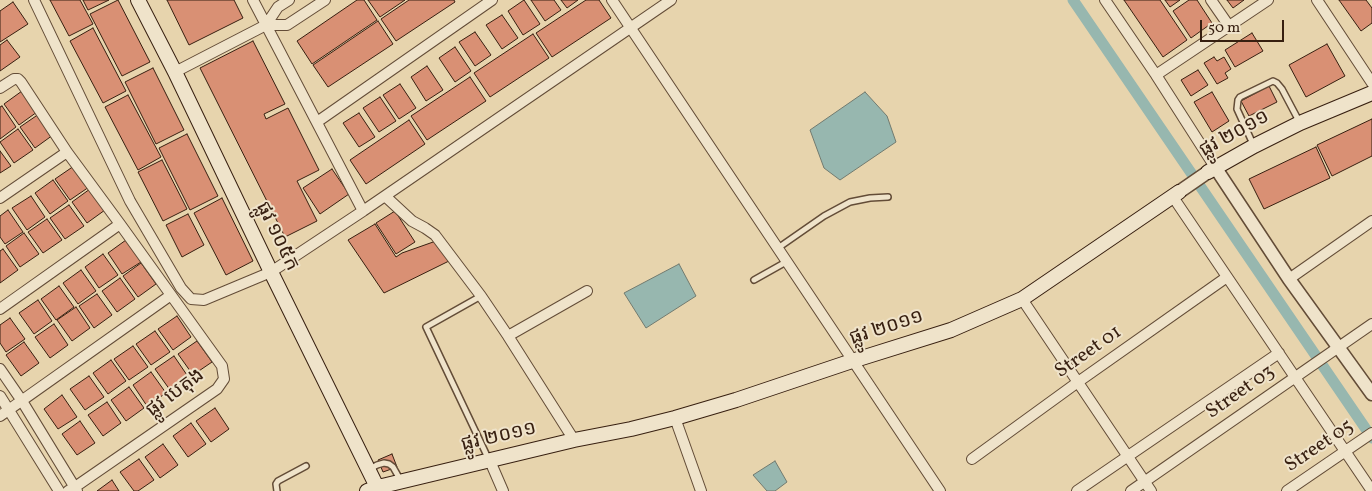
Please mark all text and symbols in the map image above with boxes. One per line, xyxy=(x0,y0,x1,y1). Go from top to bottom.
scale bar xyxy=(1202,10,1286,42)
text: 50 m xyxy=(1208,18,1240,39)
street label: ផ្លូវ ២០១១ xyxy=(1196,106,1274,164)
street label: ផ្លូវ ១០៥ក xyxy=(249,198,303,276)
street label: ផ្លូវ ២០១១ xyxy=(847,306,927,352)
street label: Street 01 xyxy=(1051,321,1127,385)
street label: Street 03 xyxy=(1202,361,1280,425)
street label: ផ្លូវ បេតុង xyxy=(142,364,210,424)
street label: Street 05 xyxy=(1281,415,1359,479)
street label: ផ្លូវ ២០១១ xyxy=(459,418,539,458)

